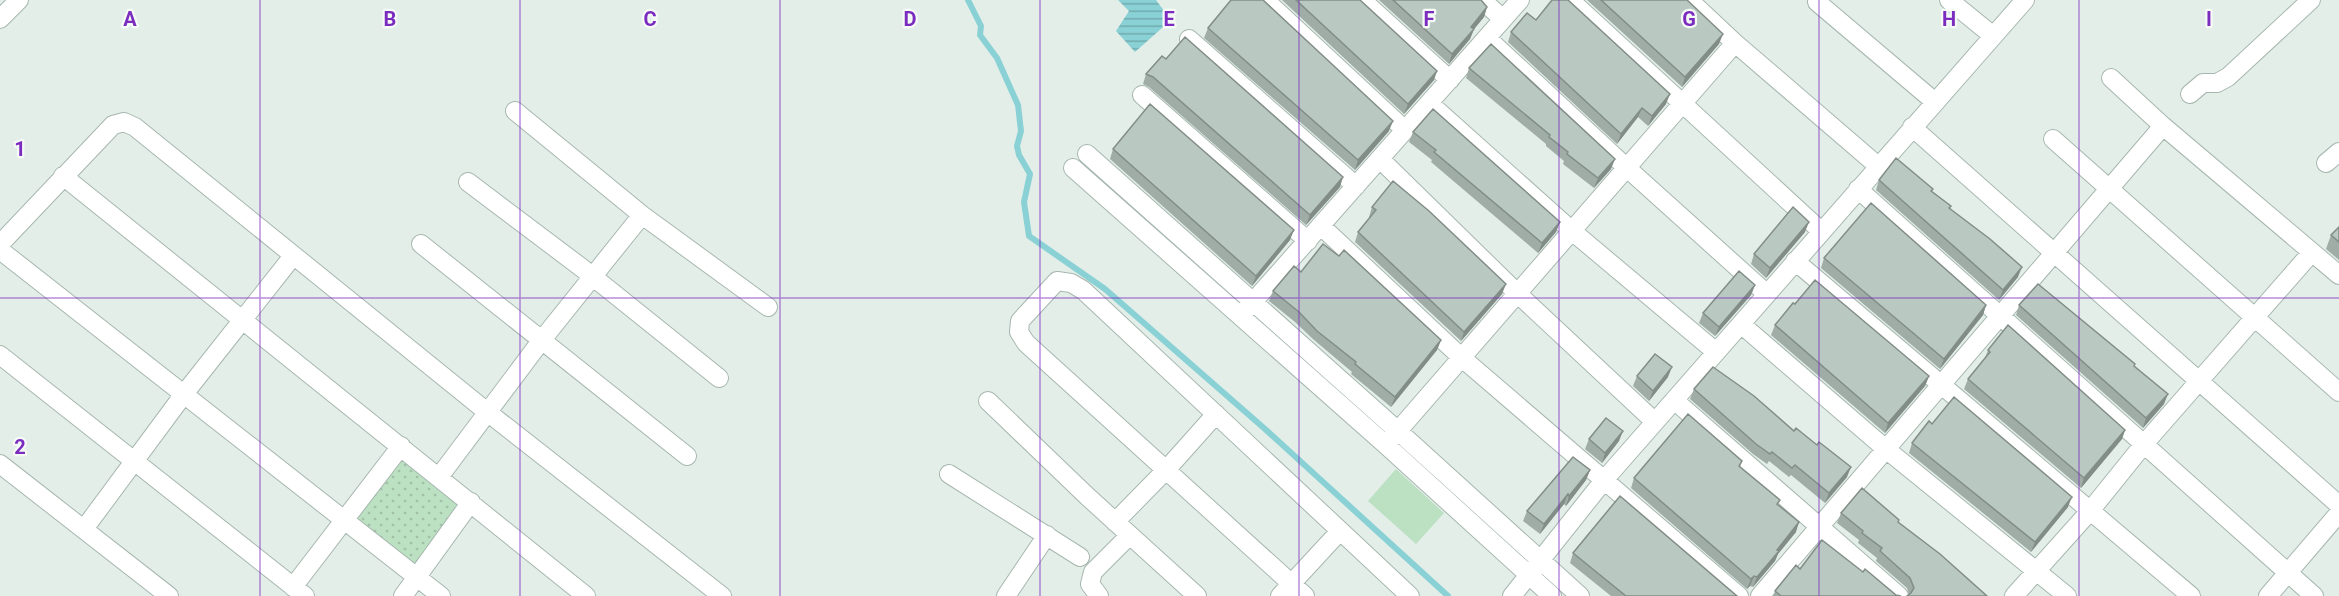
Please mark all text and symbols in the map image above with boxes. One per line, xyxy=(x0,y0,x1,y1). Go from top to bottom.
text: A xyxy=(123,7,137,31)
text: B xyxy=(384,7,396,31)
text: C xyxy=(643,7,657,31)
text: D xyxy=(904,7,917,31)
text: E xyxy=(1163,7,1175,31)
text: F xyxy=(1424,7,1435,31)
text: G xyxy=(1682,7,1696,31)
text: H xyxy=(1942,7,1956,31)
text: I xyxy=(2206,7,2212,31)
text: 1 xyxy=(14,137,26,161)
text: 2 xyxy=(14,435,26,459)

